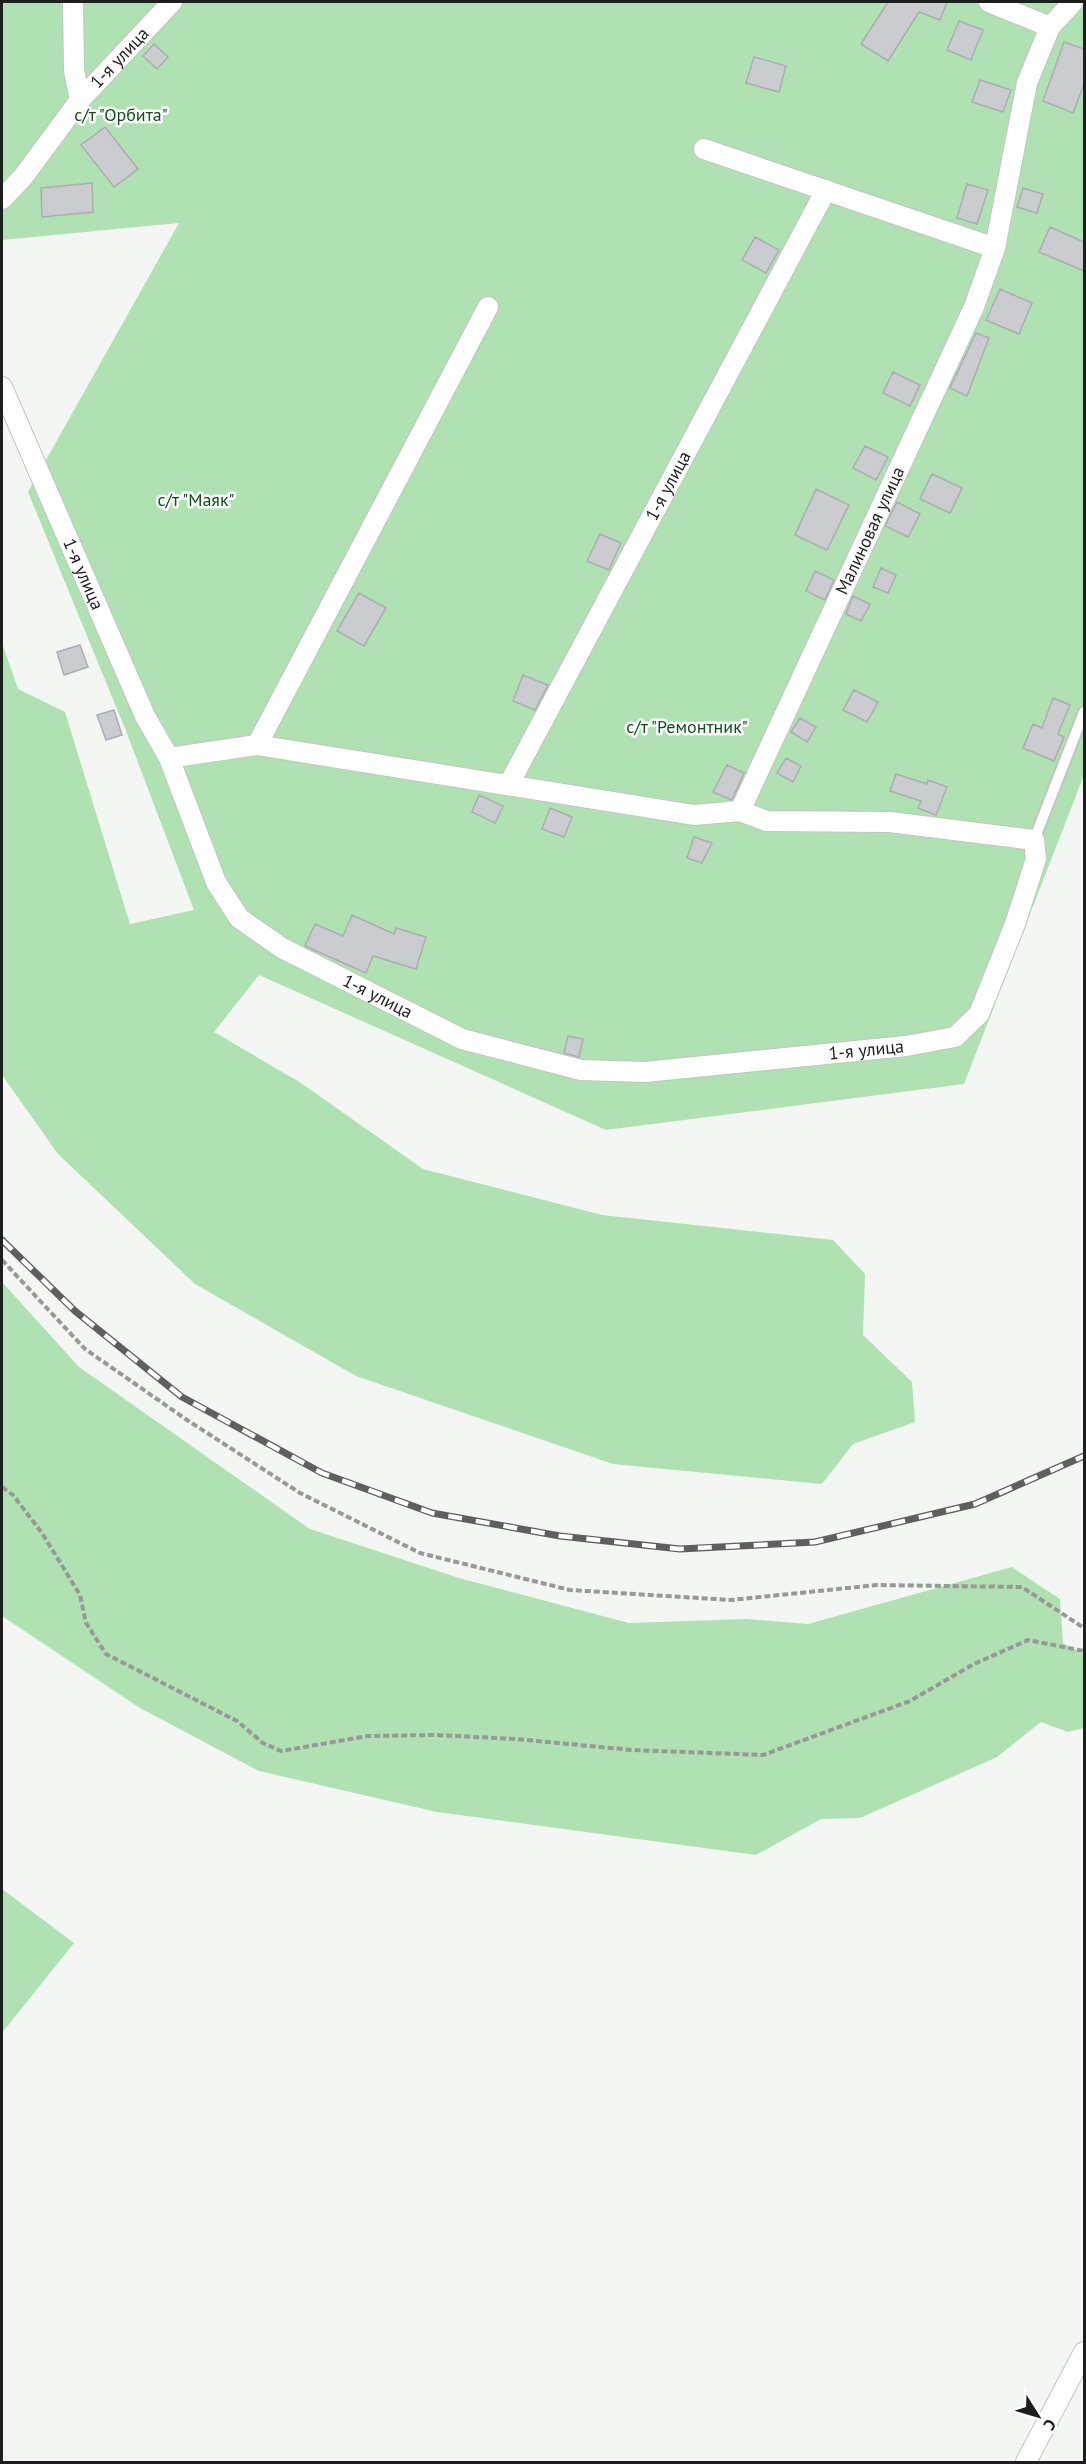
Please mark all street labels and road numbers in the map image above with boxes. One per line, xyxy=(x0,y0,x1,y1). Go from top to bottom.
street label: 1-я улица xyxy=(85,22,153,93)
street label: 1-я улица xyxy=(640,447,696,524)
street label: Малиновая улица xyxy=(830,463,909,598)
street label: 1-я улица xyxy=(58,535,109,613)
street label: 1-я улица xyxy=(339,969,417,1023)
street label: 1-я улица xyxy=(828,1034,905,1065)

